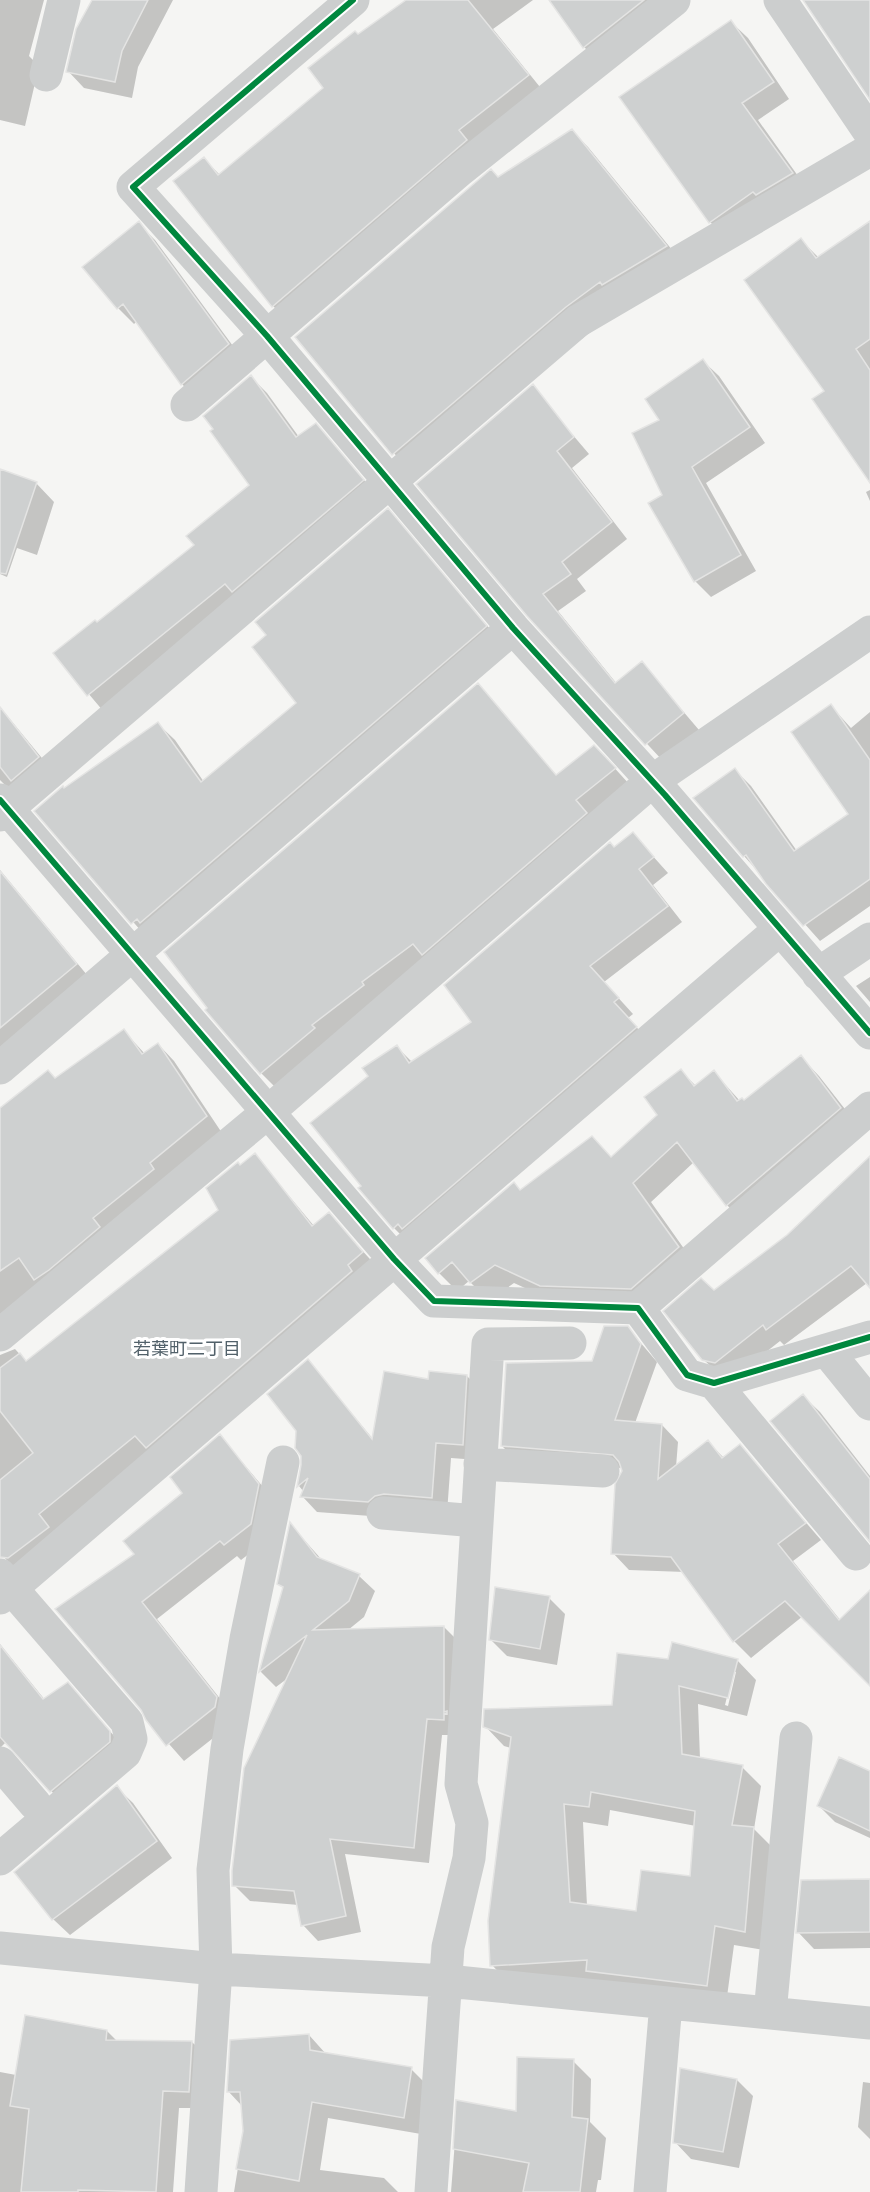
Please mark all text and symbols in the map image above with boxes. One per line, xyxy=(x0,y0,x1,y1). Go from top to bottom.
district label: 若葉町二丁目 xyxy=(133,1338,241,1360)

